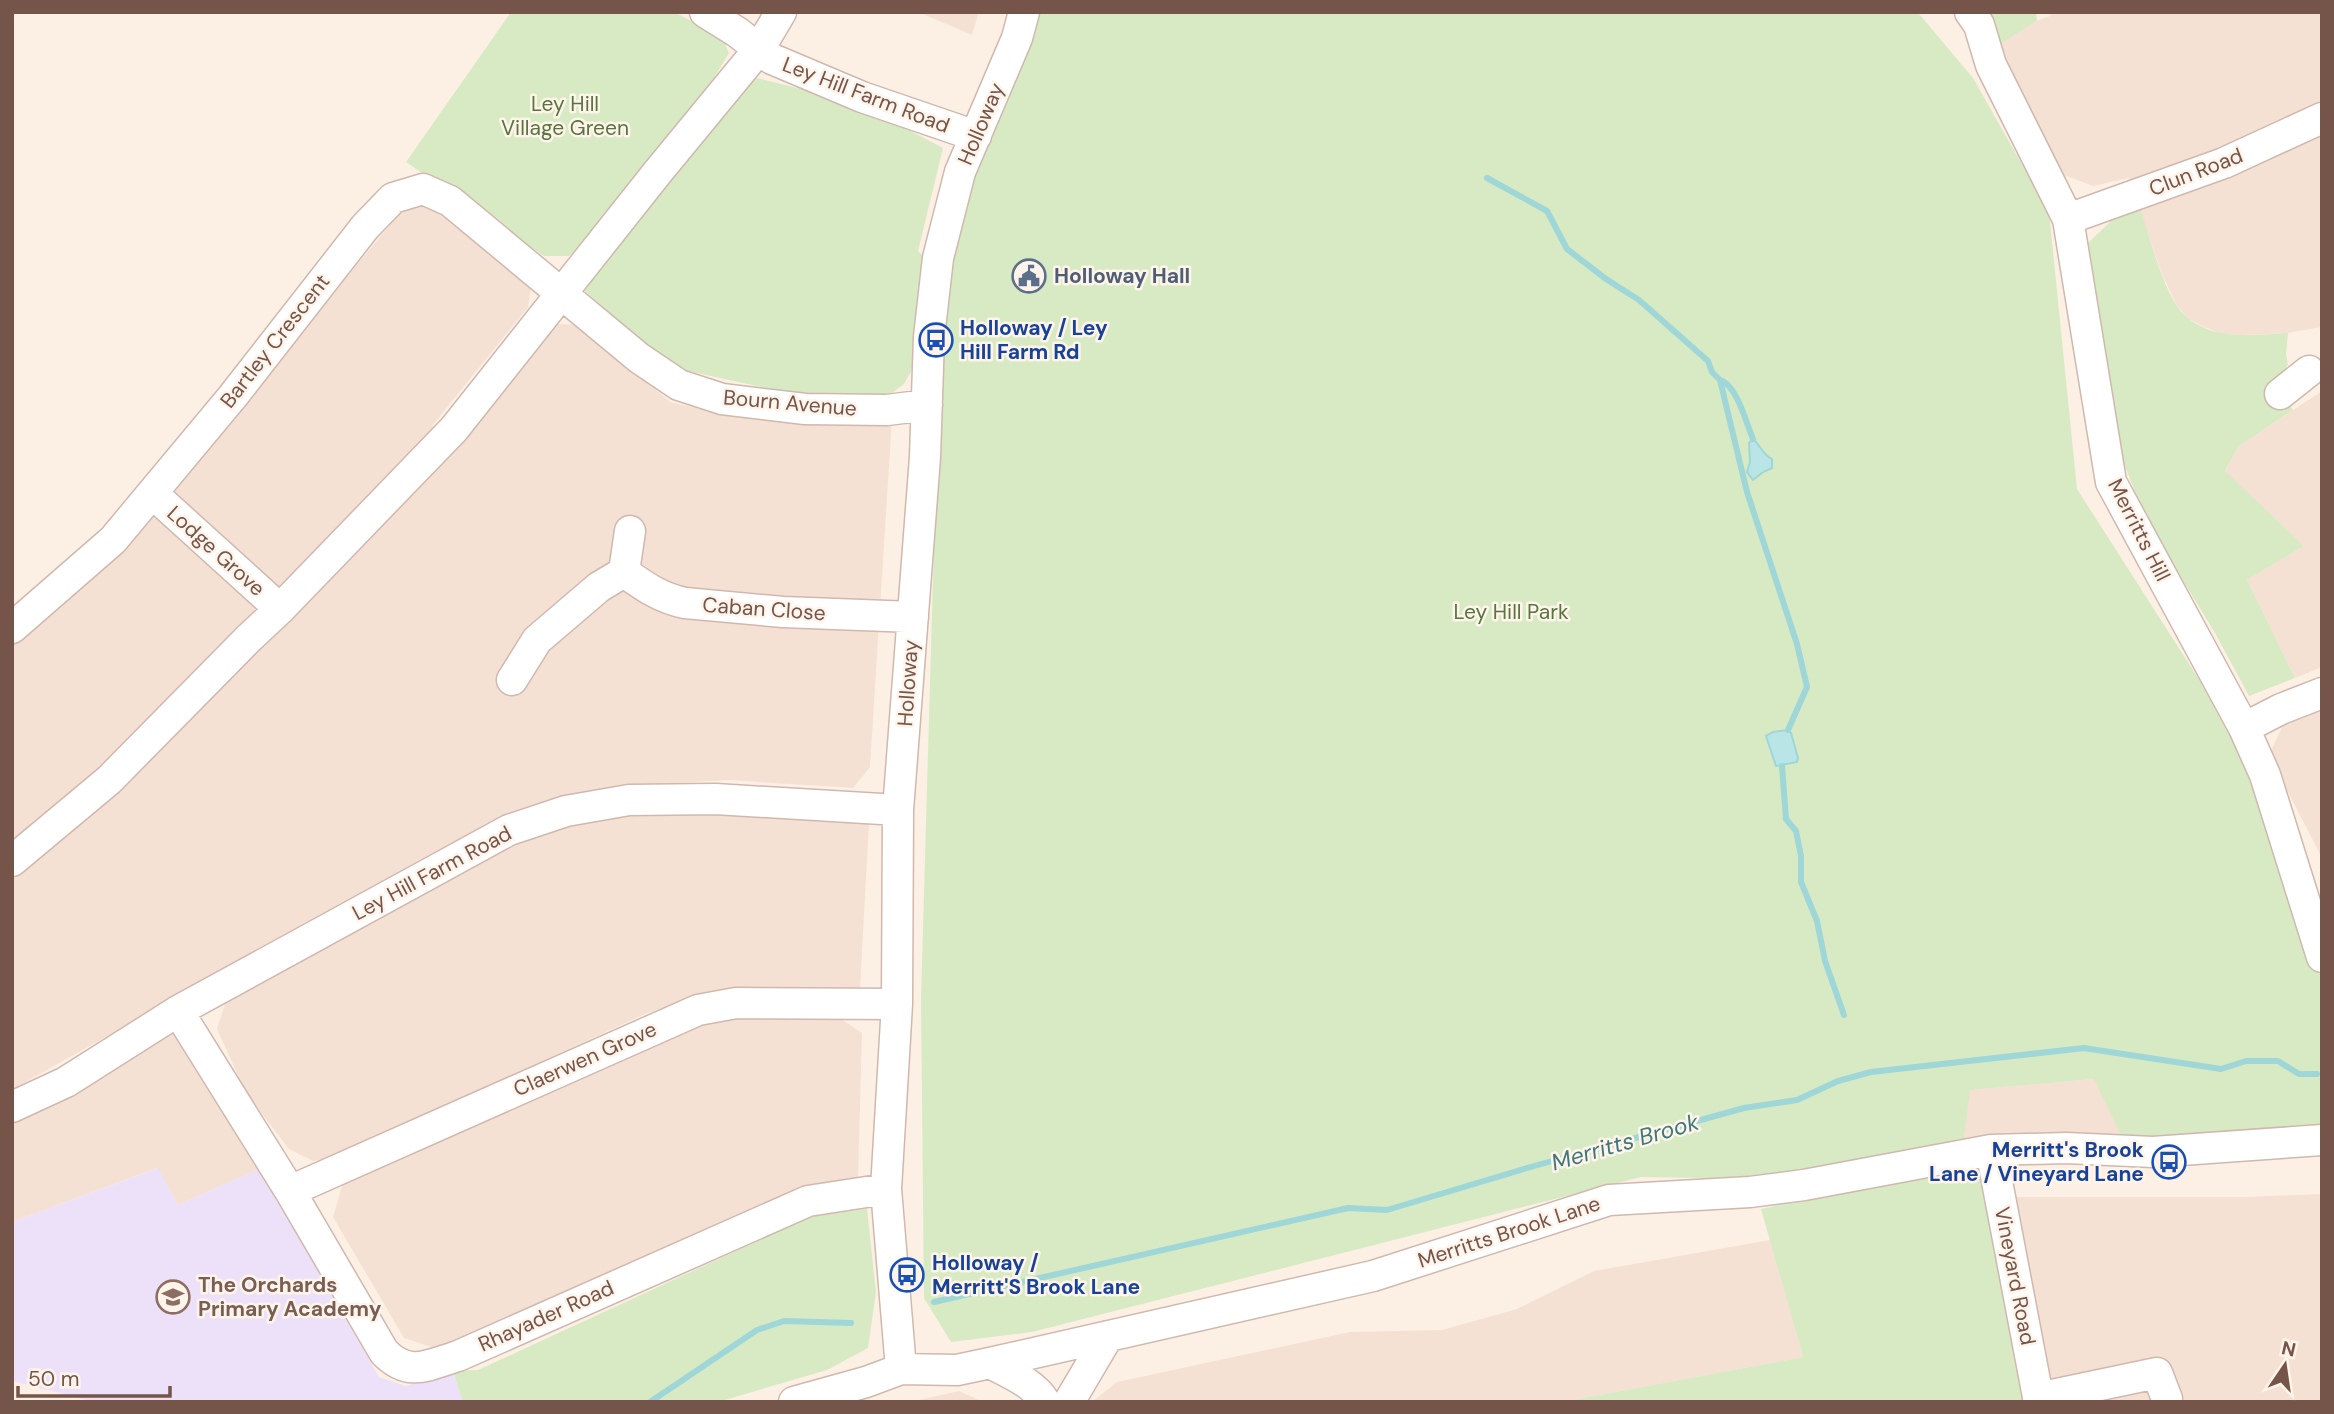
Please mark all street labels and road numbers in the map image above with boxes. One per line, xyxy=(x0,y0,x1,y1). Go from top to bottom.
street label: Ley Hill Farm Road xyxy=(779,50,953,140)
street label: Holloway xyxy=(951,78,1011,169)
street label: Clun Road xyxy=(2145,141,2247,203)
street label: Bartley Crescent xyxy=(214,268,336,414)
street label: Bourn Avenue xyxy=(722,383,858,423)
street label: Merritts Hill xyxy=(2101,474,2177,586)
street label: Lodge Grove xyxy=(161,500,271,603)
street label: Caban Close xyxy=(701,591,827,627)
street label: Holloway xyxy=(891,639,925,727)
street label: Ley Hill Farm Road xyxy=(347,819,517,927)
street label: Claerwen Grove xyxy=(509,1015,661,1103)
street label: Merritts Brook Lane xyxy=(1414,1189,1604,1275)
street label: Vineyard Road xyxy=(1988,1205,2042,1347)
street label: Rhayader Road xyxy=(474,1274,618,1358)

